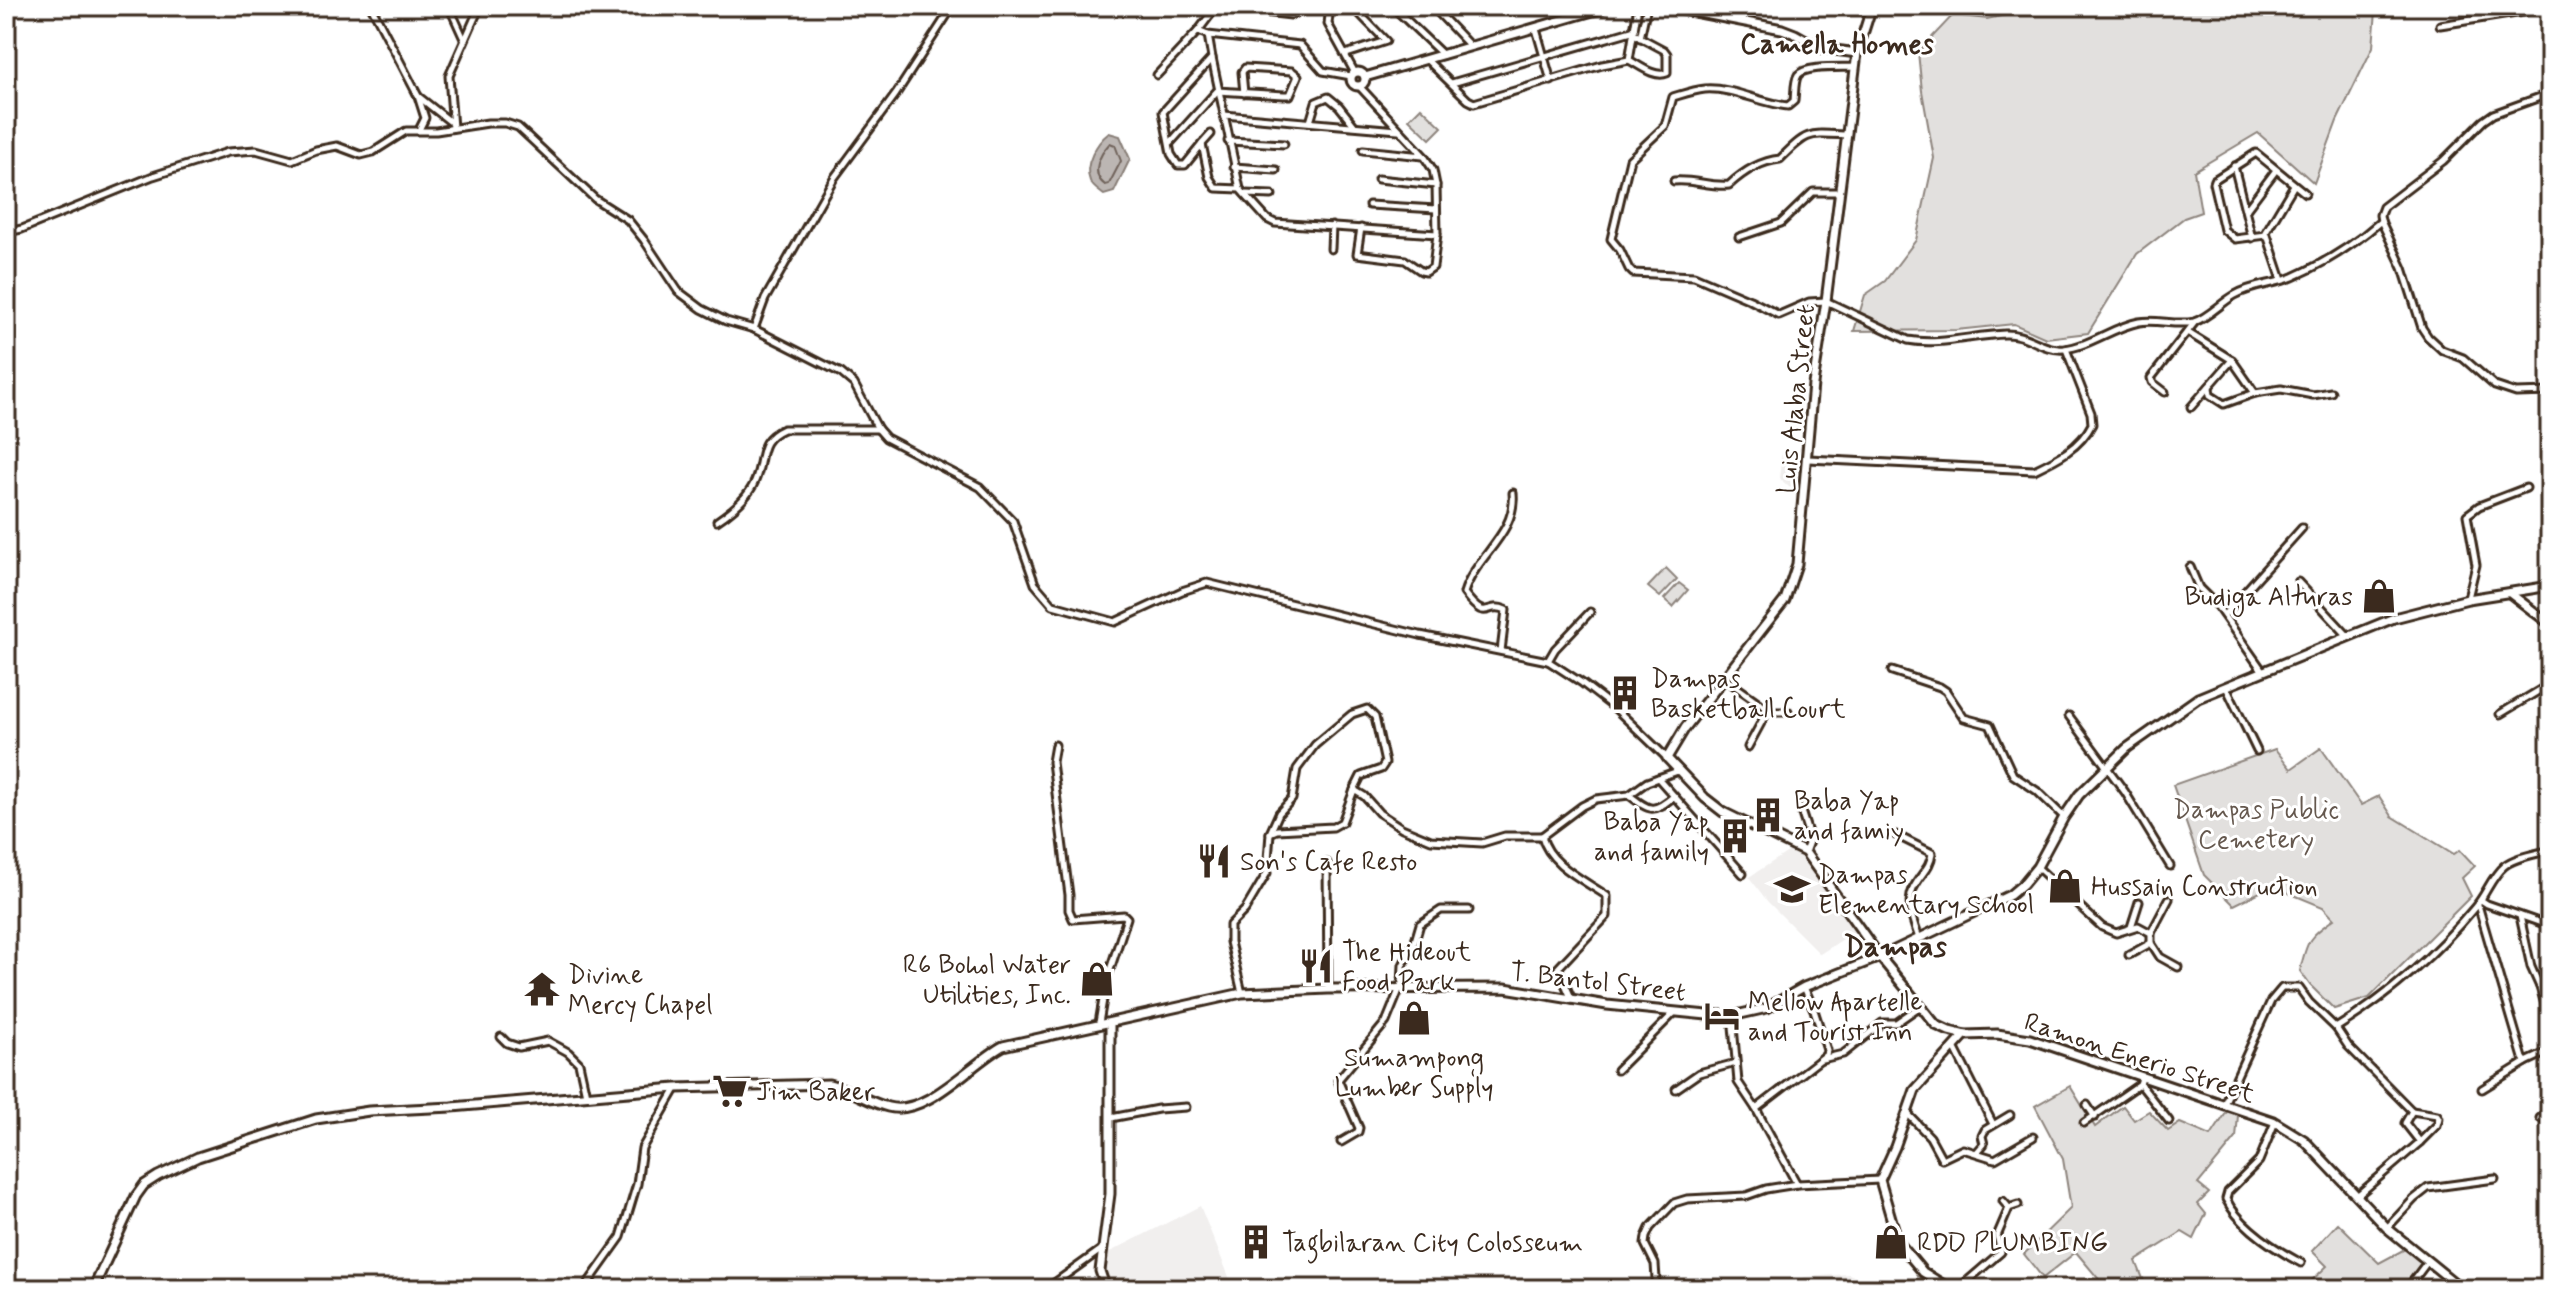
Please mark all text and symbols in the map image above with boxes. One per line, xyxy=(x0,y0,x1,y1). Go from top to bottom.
district label: Camella Homes xyxy=(1740,27,1934,64)
street label: Luis Alaba Street xyxy=(1770,303,1824,496)
shop icon: Budiga Alturas xyxy=(2360,577,2398,615)
place label: Budiga Alturas xyxy=(2184,581,2353,617)
place label: Dampas Basketball Court xyxy=(1651,663,1846,727)
building icon: Dampas Basketball Court xyxy=(1606,674,1644,712)
place label: Baba Yap and famiy xyxy=(1794,785,1904,849)
park label: Dampas Public Cemetery xyxy=(2173,794,2339,858)
building icon: Baba Yap and famiy xyxy=(1749,796,1787,834)
place label: Baba Yap and family xyxy=(1594,806,1709,870)
building icon: Baba Yap and family xyxy=(1716,817,1754,855)
restaurant icon: Son's Cafe Resto xyxy=(1195,842,1233,880)
place label: Son's Cafe Resto xyxy=(1240,846,1417,880)
place label: Dampas Elementary School xyxy=(1818,859,2034,923)
shop icon: Hussain Construction xyxy=(2046,867,2084,905)
school or university icon: Dampas Elementary School xyxy=(1773,870,1811,908)
place label: Hussain Construction xyxy=(2091,871,2318,905)
district label: Dampas xyxy=(1843,928,1947,967)
place label: The Hideout Food Park xyxy=(1342,936,1471,1000)
restaurant icon: The Hideout Food Park xyxy=(1297,947,1335,985)
place label: R6 Bohol Water Utilities, Inc. xyxy=(903,949,1071,1013)
street label: T. Bantol Street xyxy=(1508,955,1688,1011)
place label: Divine Mercy Chapel xyxy=(568,959,713,1023)
shop icon: R6 Bohol Water Utilities, Inc. xyxy=(1078,960,1116,998)
temple icon: Divine Mercy Chapel xyxy=(523,970,561,1008)
place label: Mellow Apartelle and Tourist Inn xyxy=(1748,986,1923,1050)
hotel icon: Mellow Apartelle and Tourist Inn xyxy=(1703,997,1741,1035)
shop icon: Sumampong Lumber Supply xyxy=(1395,999,1433,1037)
street label: Ramon Enerio Street xyxy=(2020,1006,2259,1112)
place label: Sumampong Lumber Supply xyxy=(1335,1042,1493,1106)
supermarket icon: Jim Baker xyxy=(711,1072,749,1110)
place label: Jim Baker xyxy=(756,1076,875,1110)
building icon: Tagbilaran City Colosseum xyxy=(1237,1223,1275,1261)
shop icon: RDD PLUMBING xyxy=(1872,1223,1910,1261)
place label: Tagbilaran City Colosseum xyxy=(1282,1227,1583,1264)
place label: RDD PLUMBING xyxy=(1917,1227,2108,1261)

